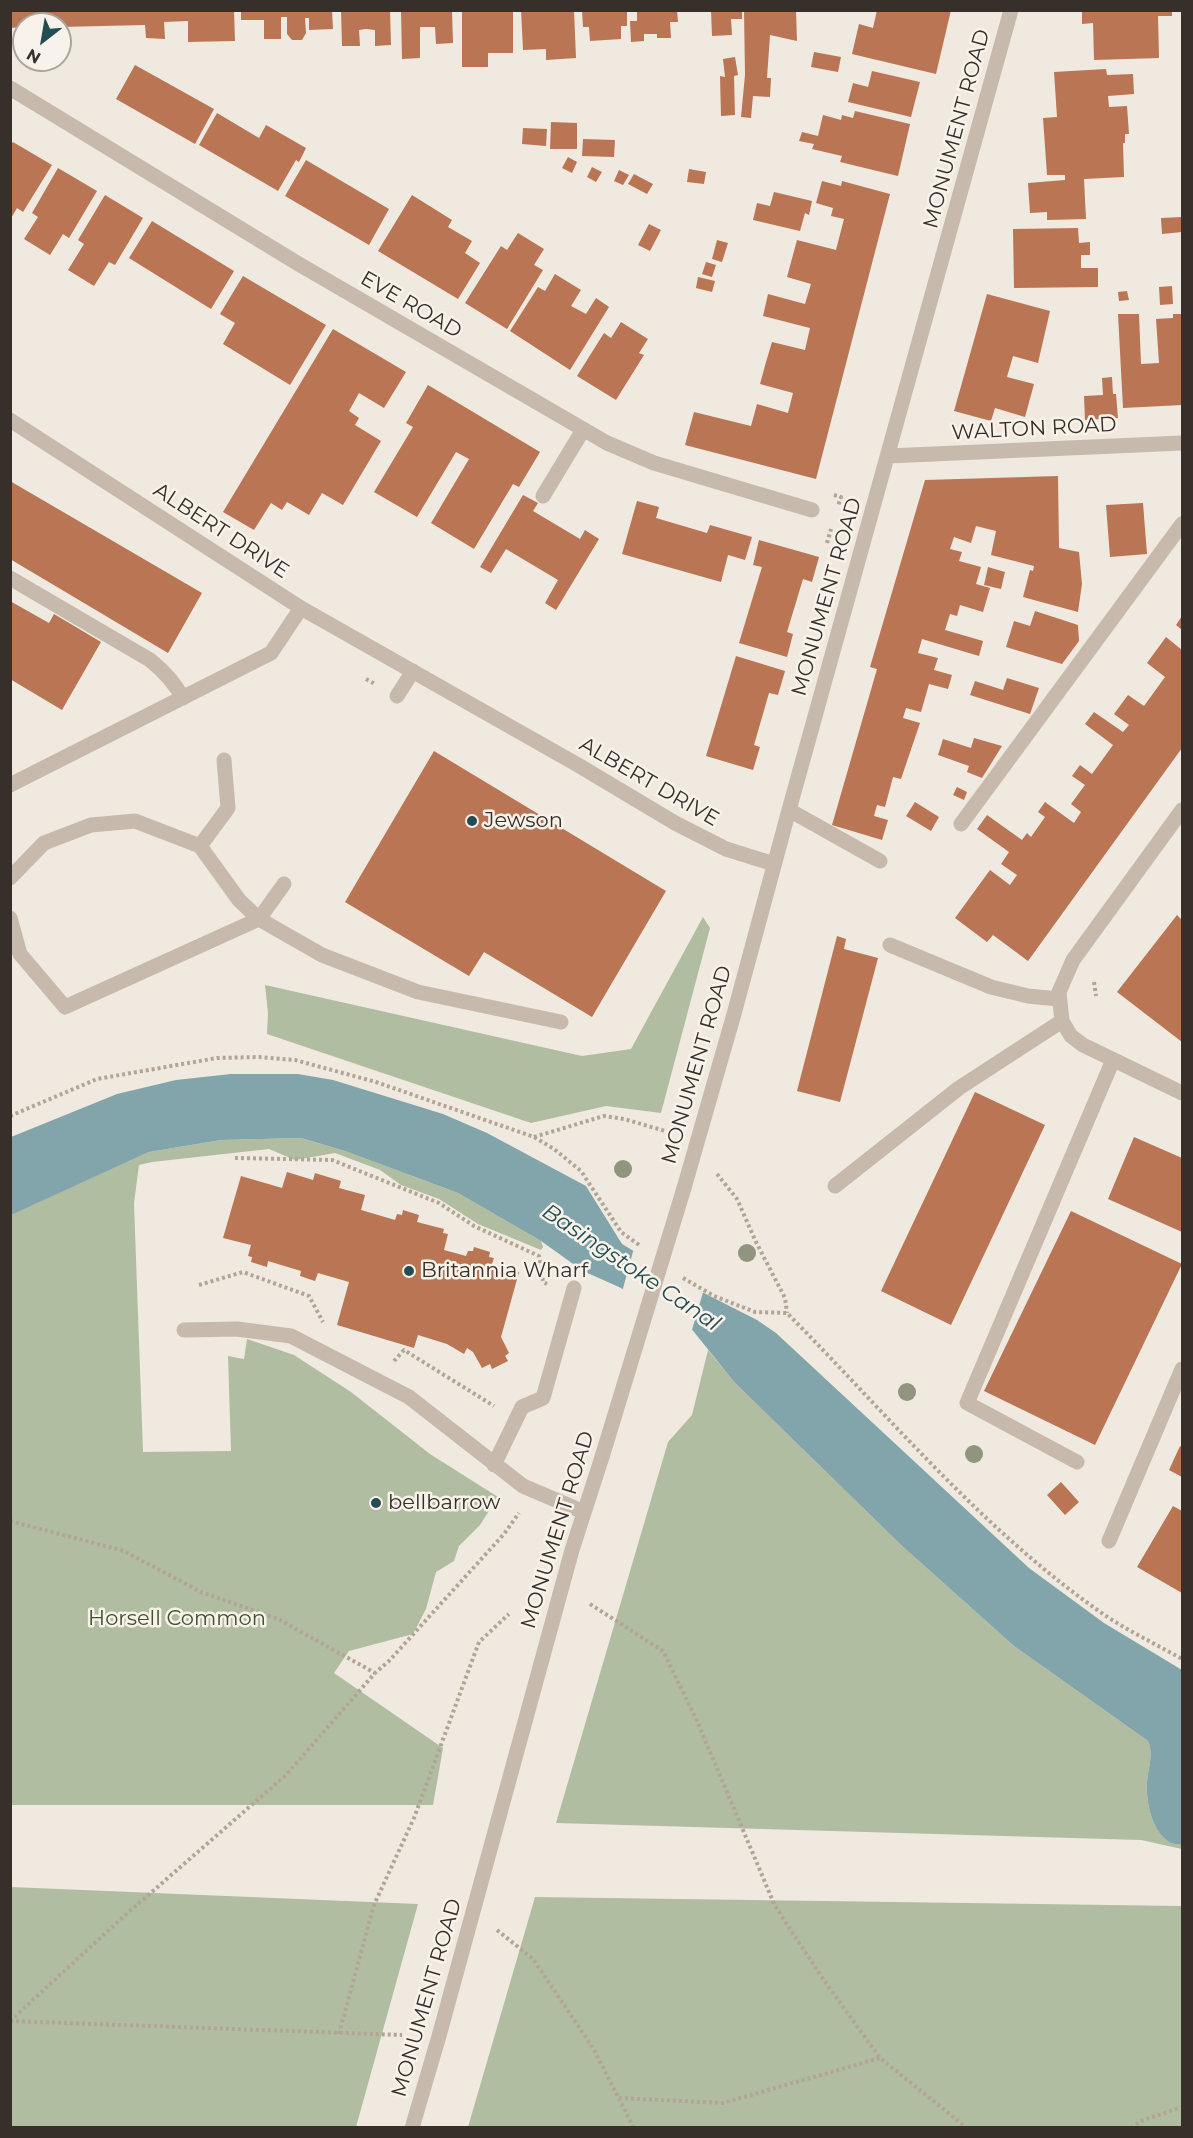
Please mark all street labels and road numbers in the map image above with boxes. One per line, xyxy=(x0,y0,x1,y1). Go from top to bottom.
street label: MONUMENT ROAD xyxy=(918,27,996,231)
street label: EVE ROAD xyxy=(356,266,466,344)
street label: WALTON ROAD xyxy=(951,412,1117,446)
street label: ALBERT DRIVE xyxy=(148,478,294,584)
street label: MONUMENT ROAD xyxy=(787,495,867,699)
street label: ALBERT DRIVE xyxy=(575,732,723,832)
street label: MONUMENT ROAD xyxy=(657,963,737,1167)
street label: MONUMENT ROAD xyxy=(516,1428,600,1632)
street label: MONUMENT ROAD xyxy=(387,1896,467,2100)

